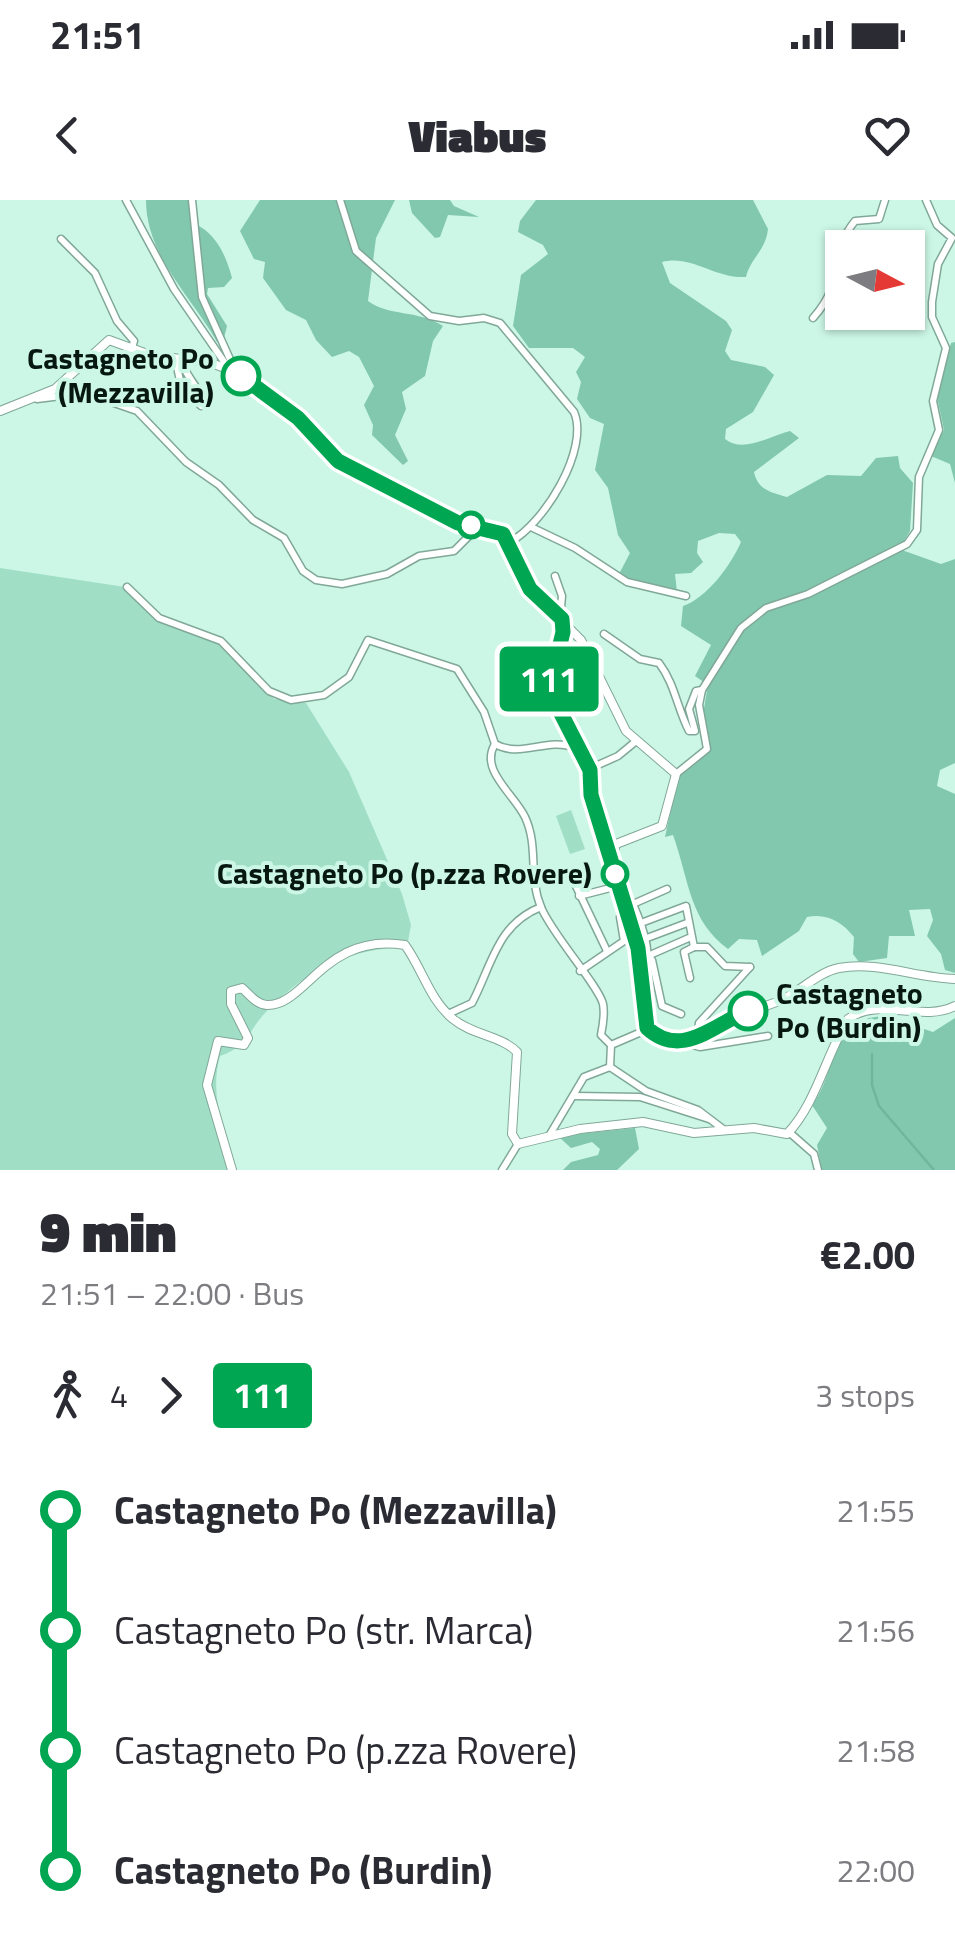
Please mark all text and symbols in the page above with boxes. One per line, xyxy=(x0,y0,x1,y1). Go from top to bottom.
text: 21:51 xyxy=(50,6,145,64)
text: Viabus xyxy=(408,101,547,169)
icon: back xyxy=(40,108,95,163)
icon: heart xyxy=(860,108,915,163)
north arrow xyxy=(825,230,925,330)
map controls xyxy=(825,230,925,330)
place label: Castagneto Po (Mezzavilla) xyxy=(27,335,214,415)
marker: Castagneto Po (Mezzavilla) xyxy=(222,357,260,395)
unlabelled marker xyxy=(458,512,484,538)
line badge: 111 xyxy=(492,646,606,712)
text: 111 xyxy=(520,652,578,706)
place label: Castagneto Po (p.zza Rovere) xyxy=(217,850,592,896)
marker: Castagneto Po (p.zza Rovere) xyxy=(602,861,628,887)
place label: Castagneto Po (Burdin) xyxy=(776,970,923,1050)
marker: Castagneto Po (Burdin) xyxy=(729,992,767,1030)
text: 9 min xyxy=(40,1190,177,1273)
text: €2.00 xyxy=(820,1226,915,1284)
text: 21:51 – 22:00 · Bus xyxy=(40,1269,304,1317)
icon: walk xyxy=(40,1368,95,1423)
icon: forward xyxy=(143,1368,198,1423)
text: 111 xyxy=(233,1368,292,1422)
text: 4 xyxy=(110,1371,128,1419)
text: 3 stops xyxy=(815,1371,915,1419)
text: Castagneto Po (Mezzavilla) xyxy=(114,1481,557,1539)
text: 21:55 xyxy=(836,1486,915,1534)
text: Castagneto Po (str. Marca) xyxy=(114,1601,533,1659)
text: 21:56 xyxy=(836,1606,915,1654)
text: Castagneto Po (p.zza Rovere) xyxy=(114,1721,577,1779)
text: 21:58 xyxy=(836,1726,915,1774)
text: Castagneto Po (Burdin) xyxy=(114,1841,492,1899)
text: 22:00 xyxy=(836,1846,915,1894)

